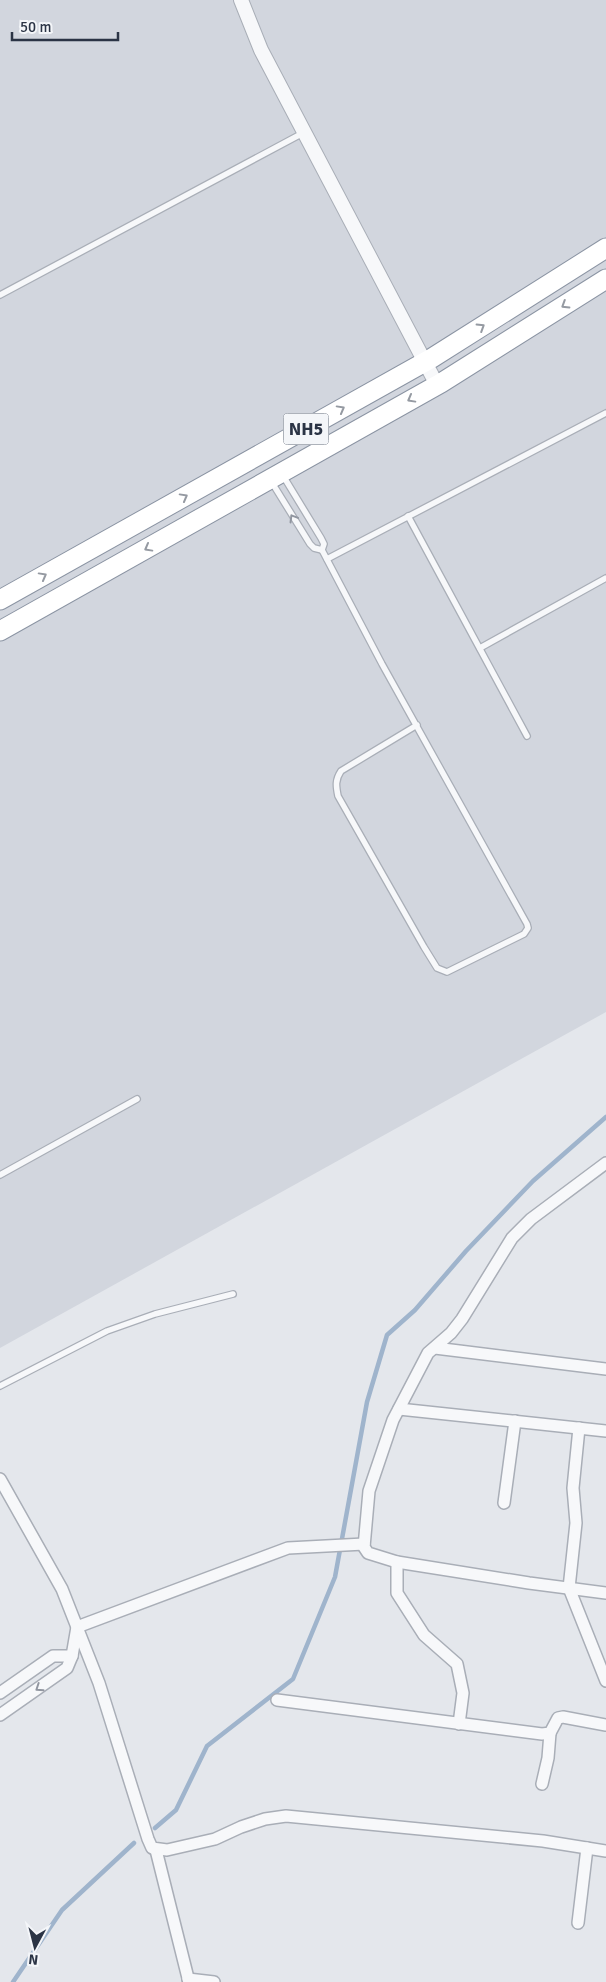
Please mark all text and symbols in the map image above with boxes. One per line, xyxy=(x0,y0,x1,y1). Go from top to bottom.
scale bar xyxy=(12,10,119,42)
text: 50 m xyxy=(20,18,51,36)
one-way arrow xyxy=(561,299,570,308)
one-way arrow xyxy=(476,323,485,333)
one-way arrow xyxy=(408,393,417,403)
one-way arrow xyxy=(336,405,345,415)
road number: NH5 xyxy=(284,414,328,444)
one-way arrow xyxy=(179,493,188,503)
one-way arrow xyxy=(290,514,300,523)
one-way arrow xyxy=(144,541,153,551)
one-way arrow xyxy=(37,573,46,583)
one-way arrow xyxy=(35,1682,45,1691)
north arrow xyxy=(10,1922,60,1972)
text: N xyxy=(28,1950,39,1968)

